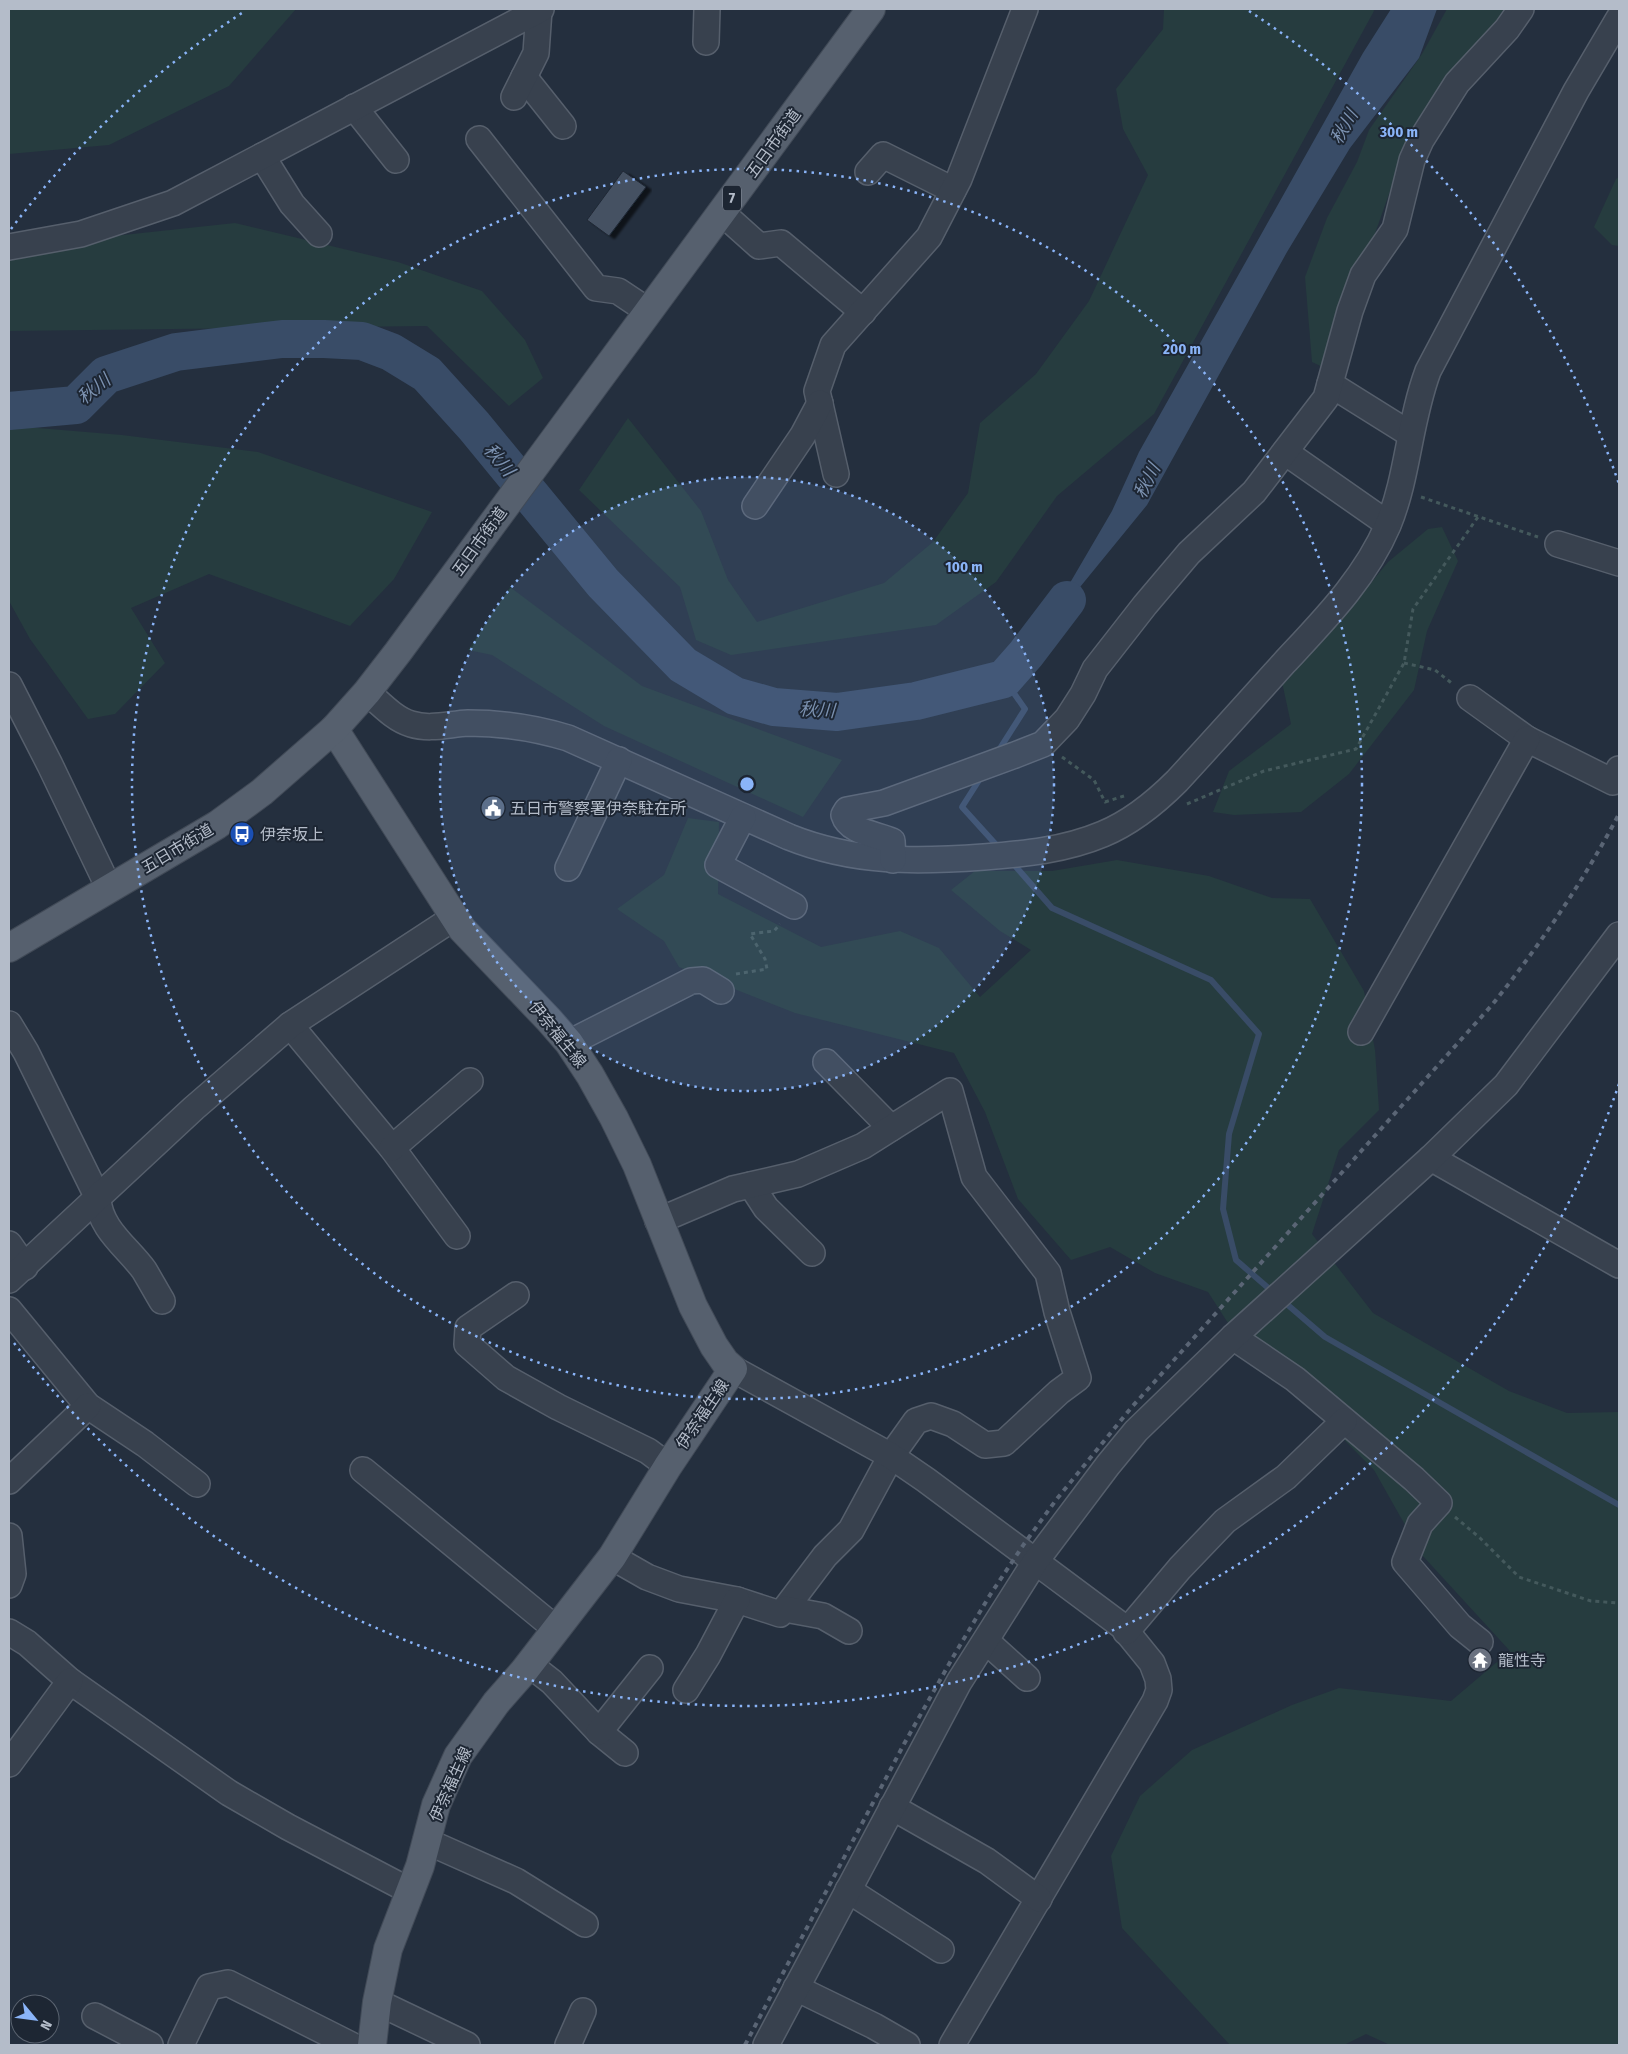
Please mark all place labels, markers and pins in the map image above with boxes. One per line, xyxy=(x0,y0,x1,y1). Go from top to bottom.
centre of rings xyxy=(738,775,756,793)
public building icon: 五日市警察署伊奈駐在所 xyxy=(480,795,506,821)
place label: 五日市警察署伊奈駐在所 xyxy=(510,799,686,818)
bus stop icon: 伊奈坂上 xyxy=(229,821,255,847)
place label: 伊奈坂上 xyxy=(260,825,324,844)
temple icon: 龍性寺 xyxy=(1467,1647,1493,1673)
place label: 龍性寺 xyxy=(1498,1651,1546,1670)

